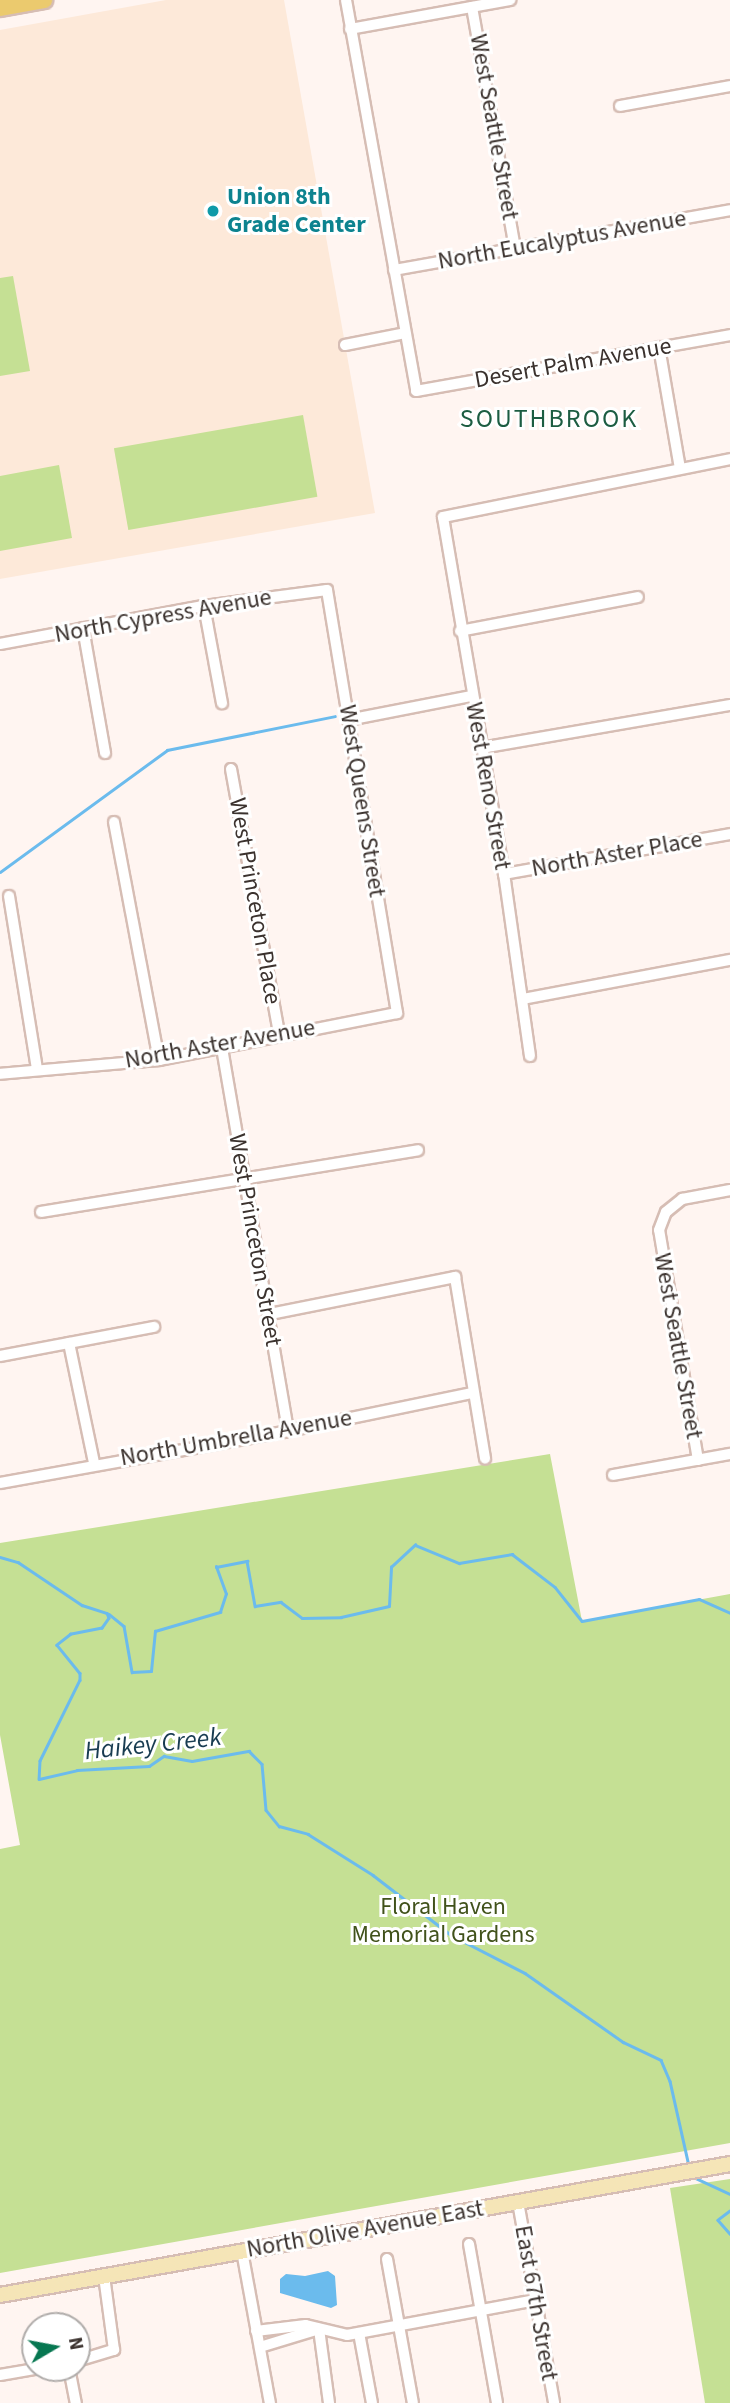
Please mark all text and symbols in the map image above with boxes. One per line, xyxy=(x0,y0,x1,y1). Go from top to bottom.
street label: West Seattle Street xyxy=(463,32,525,222)
place label: Union 8th Grade Center xyxy=(227,183,366,239)
marker: Union 8th Grade Center xyxy=(205,203,221,219)
street label: North Eucalyptus Avenue xyxy=(436,204,688,276)
street label: Desert Palm Avenue xyxy=(472,332,674,394)
district label: SOUTHBROOK xyxy=(461,403,637,435)
street label: North Cypress Avenue xyxy=(52,583,274,649)
street label: West Reno Street xyxy=(459,700,517,872)
street label: West Queens Street xyxy=(333,703,391,899)
street label: West Princeton Place xyxy=(223,796,287,1006)
street label: North Aster Place xyxy=(529,825,705,883)
street label: North Aster Avenue xyxy=(123,1013,317,1075)
street label: West Princeton Street xyxy=(222,1132,288,1348)
street label: West Seattle Street xyxy=(647,1251,709,1441)
street label: North Umbrella Avenue xyxy=(118,1403,354,1473)
water label: Haikey Creek xyxy=(83,1721,223,1767)
park label: Floral Haven Memorial Gardens xyxy=(352,1893,534,1949)
street label: North Olive Avenue East xyxy=(244,2194,486,2264)
street label: East 67th Street xyxy=(508,2223,564,2383)
north arrow xyxy=(21,2312,91,2382)
text: N xyxy=(61,2335,90,2352)

